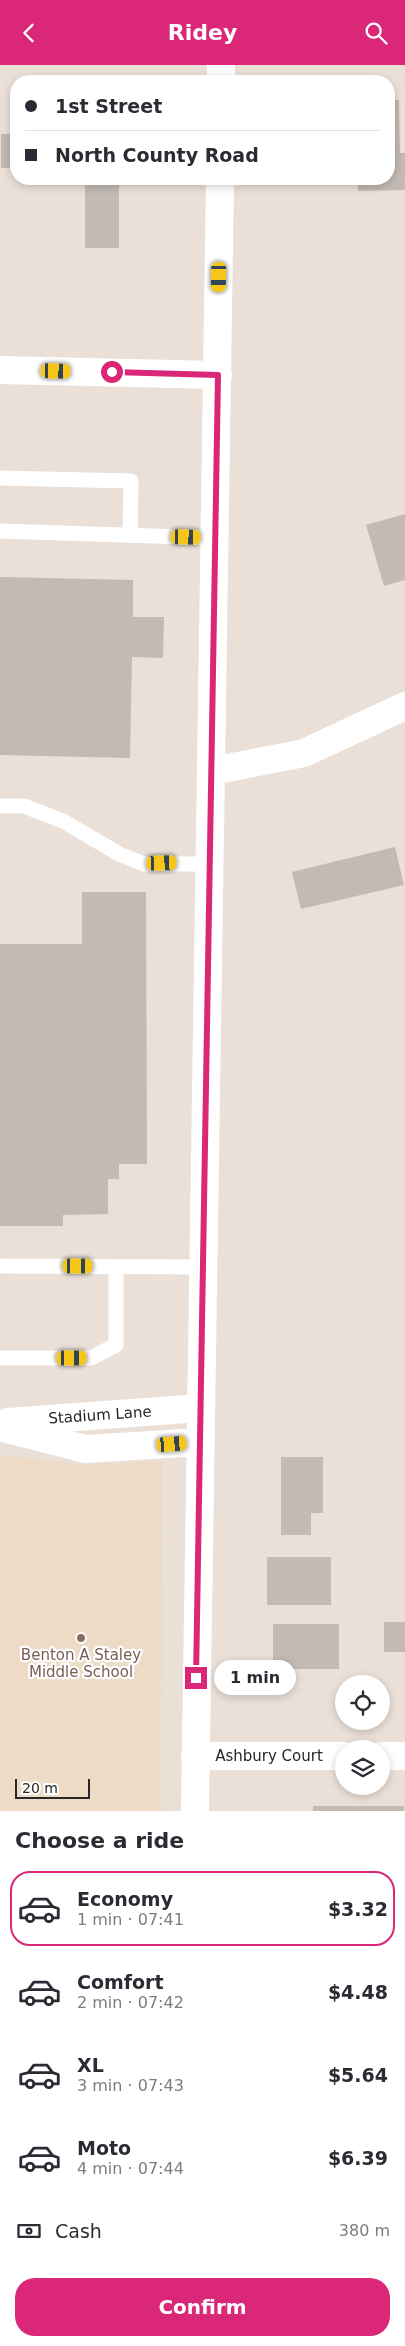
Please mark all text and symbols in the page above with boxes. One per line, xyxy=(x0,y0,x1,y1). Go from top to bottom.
icon: back xyxy=(15,19,43,47)
icon: search xyxy=(362,19,390,47)
text: Ridey xyxy=(168,20,237,45)
text: 1st Street xyxy=(55,95,162,117)
text: North County Road xyxy=(55,144,259,166)
car xyxy=(211,262,226,292)
route start xyxy=(101,361,123,383)
car xyxy=(40,363,71,379)
car xyxy=(170,529,201,545)
car xyxy=(146,855,177,871)
car xyxy=(63,1259,93,1274)
car xyxy=(57,1351,87,1366)
street label: Stadium Lane xyxy=(48,1402,152,1428)
car xyxy=(156,1435,187,1453)
marker: Benton A Staley Middle School xyxy=(75,1632,87,1644)
place label: Benton A Staley Middle School xyxy=(21,1646,141,1681)
callout: 1 min xyxy=(214,1661,296,1695)
route end xyxy=(185,1667,207,1689)
text: 1 min xyxy=(230,1668,280,1687)
map controls xyxy=(335,1675,390,1795)
button: locate xyxy=(335,1675,390,1730)
button: layers xyxy=(335,1740,390,1795)
street label: Ashbury Court xyxy=(215,1747,323,1765)
scale bar xyxy=(15,1776,90,1799)
text: 20 m xyxy=(22,1780,58,1796)
text: Choose a ride xyxy=(15,1828,184,1853)
icon: car xyxy=(17,1886,62,1931)
text: Economy xyxy=(77,1888,173,1910)
text: $3.32 xyxy=(328,1898,388,1920)
text: 1 min · 07:41 xyxy=(77,1910,184,1929)
icon: car xyxy=(17,1969,62,2014)
text: Comfort xyxy=(77,1971,164,1993)
text: $4.48 xyxy=(328,1981,388,2003)
text: 2 min · 07:42 xyxy=(77,1993,184,2012)
icon: car xyxy=(17,2052,62,2097)
text: XL xyxy=(77,2054,104,2076)
text: $5.64 xyxy=(328,2064,388,2086)
text: 3 min · 07:43 xyxy=(77,2076,184,2095)
icon: car xyxy=(17,2135,62,2180)
text: Moto xyxy=(77,2137,131,2159)
text: $6.39 xyxy=(328,2147,388,2169)
text: 4 min · 07:44 xyxy=(77,2159,184,2178)
icon: cash xyxy=(15,2217,43,2245)
text: Cash xyxy=(55,2220,102,2242)
text: 380 m xyxy=(339,2221,390,2240)
button: Confirm xyxy=(15,2278,390,2336)

